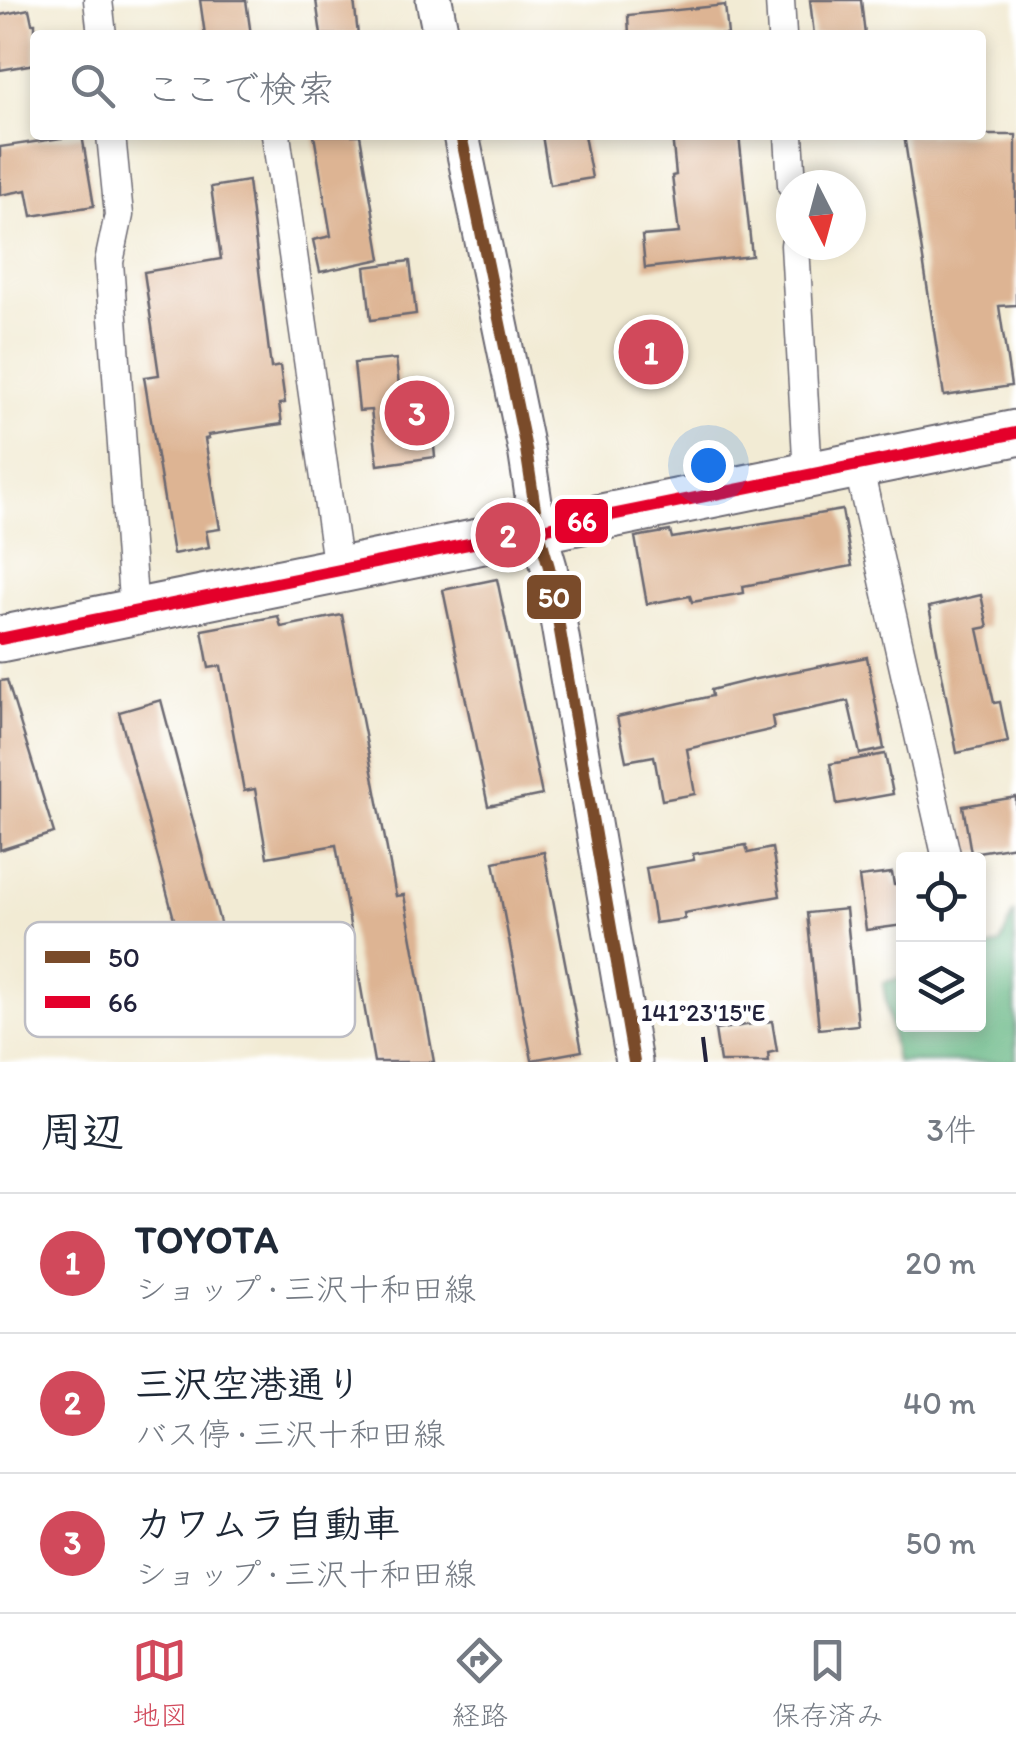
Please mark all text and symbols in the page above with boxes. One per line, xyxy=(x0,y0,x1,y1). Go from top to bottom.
search box xyxy=(30,30,986,140)
icon: search xyxy=(65,58,120,113)
text: ここで検索 xyxy=(145,66,335,112)
north arrow xyxy=(776,170,866,260)
pin: 1 xyxy=(618,314,684,390)
pin: 3 xyxy=(384,376,450,450)
your location xyxy=(683,440,734,491)
line badge: 66 xyxy=(553,497,610,545)
pin: 2 xyxy=(476,498,540,572)
text: 66 xyxy=(567,504,597,538)
line badge: 50 xyxy=(525,573,583,621)
text: 50 xyxy=(538,580,570,614)
map controls xyxy=(896,852,986,1032)
button: locate xyxy=(896,852,986,942)
legend xyxy=(25,922,355,1037)
text: 50 xyxy=(108,940,140,974)
button: layers xyxy=(896,942,986,1032)
text: 66 xyxy=(108,985,138,1019)
text: 141°23'15"E xyxy=(641,997,765,1027)
text: 周辺 xyxy=(40,1106,124,1157)
text: 3件 xyxy=(927,1111,976,1149)
text: TOYOTA xyxy=(135,1217,278,1263)
text: 1 xyxy=(65,1244,80,1282)
text: 20 m xyxy=(905,1244,976,1282)
text: ショップ · 三沢十和田線 xyxy=(135,1270,476,1308)
text: 三沢空港通り xyxy=(135,1361,363,1407)
text: 2 xyxy=(64,1384,81,1422)
text: 40 m xyxy=(903,1384,976,1422)
text: バス停 · 三沢十和田線 xyxy=(135,1415,445,1453)
text: カワムラ自動車 xyxy=(135,1501,400,1547)
text: 3 xyxy=(64,1524,81,1562)
text: 50 m xyxy=(905,1524,976,1562)
text: ショップ · 三沢十和田線 xyxy=(135,1555,476,1593)
tab: 地図 xyxy=(132,1633,188,1733)
tab: 経路 xyxy=(452,1633,508,1733)
tab: 保存済み xyxy=(772,1633,884,1733)

